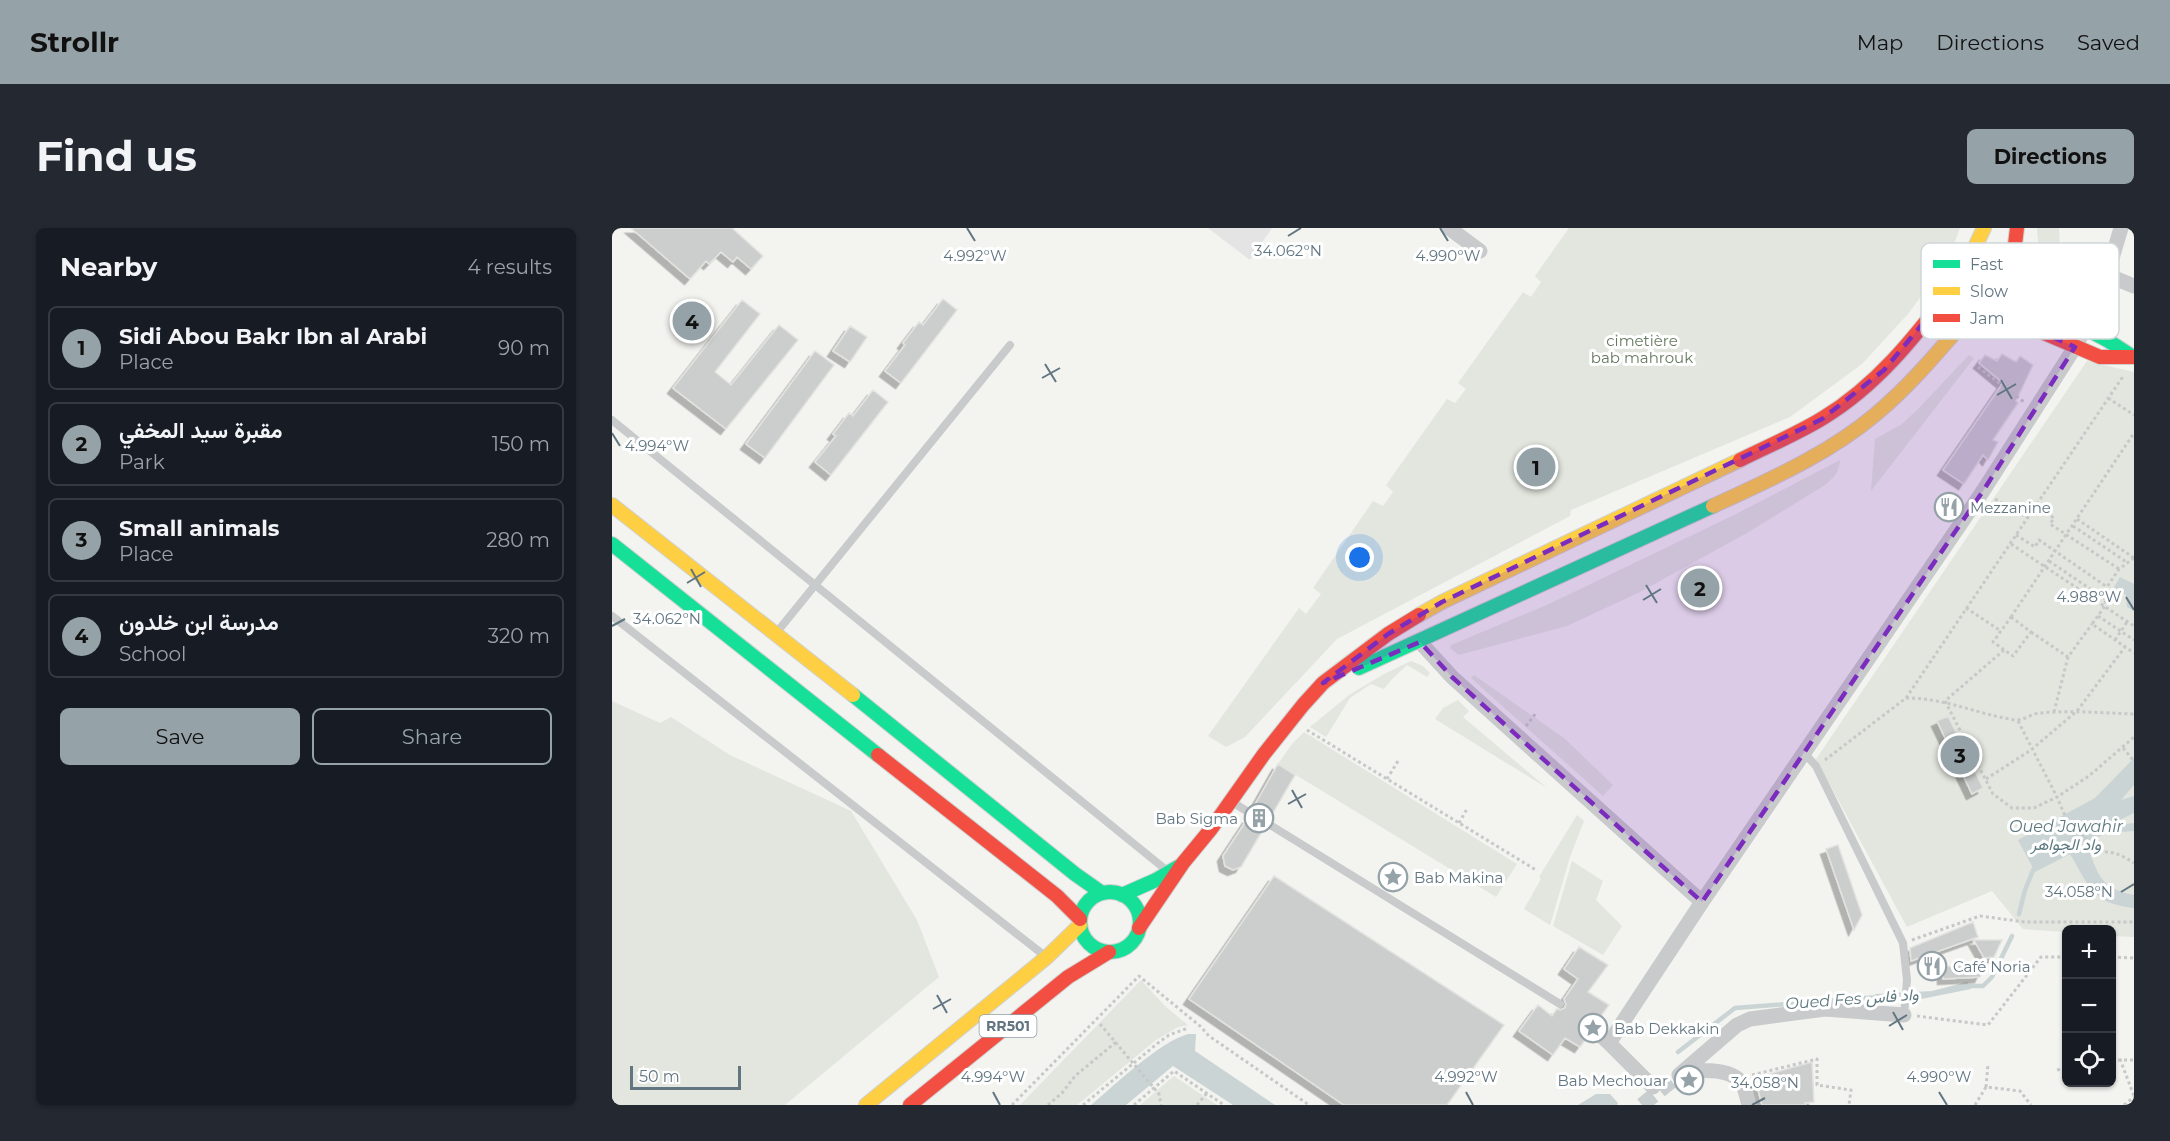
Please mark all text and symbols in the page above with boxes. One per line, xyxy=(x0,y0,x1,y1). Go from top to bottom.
text: Strollr xyxy=(30,25,119,59)
text: Map xyxy=(1857,30,1903,55)
text: Directions xyxy=(1936,30,2044,55)
text: Saved xyxy=(2077,30,2140,55)
button: Directions xyxy=(1967,129,2134,184)
text: Find us xyxy=(36,130,197,182)
text: 34.062°N xyxy=(1254,241,1322,260)
legend xyxy=(1921,243,2119,339)
text: 4.992°W xyxy=(943,246,1007,265)
text: 4.990°W xyxy=(1416,246,1481,265)
text: Nearby xyxy=(60,251,157,283)
text: 4 results xyxy=(467,255,552,279)
text: Fast xyxy=(1970,255,2004,274)
text: Slow xyxy=(1970,282,2008,301)
pin: 4 xyxy=(672,298,712,344)
text: Jam xyxy=(1969,309,2004,328)
text: Sidi Abou Bakr Ibn al Arabi xyxy=(119,323,427,350)
park label: cimetière bab mahrouk xyxy=(1591,331,1693,367)
text: 1 xyxy=(78,336,85,360)
text: 90 m xyxy=(498,336,550,360)
text: Place xyxy=(119,350,174,374)
text: مقبرة سيد المخفي xyxy=(119,417,283,444)
text: 2 xyxy=(76,432,87,456)
text: 150 m xyxy=(492,432,550,456)
text: 4.994°W xyxy=(625,436,690,455)
pin: 1 xyxy=(1516,444,1556,490)
text: Park xyxy=(119,450,165,474)
restaurant icon: Mezzanine xyxy=(1933,491,1965,523)
place label: Mezzanine xyxy=(1970,498,2051,517)
text: Small animals xyxy=(119,515,280,542)
text: 3 xyxy=(76,528,87,552)
text: 280 m xyxy=(486,528,550,552)
text: Place xyxy=(119,542,174,566)
your location xyxy=(1345,543,1374,572)
pin: 2 xyxy=(1680,566,1720,610)
text: 4.988°W xyxy=(2056,587,2122,606)
text: مدرسة ابن خلدون xyxy=(119,609,279,636)
text: 34.062°N xyxy=(633,609,701,628)
text: 4 xyxy=(75,624,88,648)
text: 320 m xyxy=(488,624,550,648)
text: School xyxy=(119,642,186,666)
button: Save xyxy=(60,708,300,765)
button: Share xyxy=(312,708,552,765)
pin: 3 xyxy=(1940,732,1980,778)
building icon: Bab Sigma xyxy=(1243,802,1275,834)
place label: Bab Sigma xyxy=(1155,809,1238,828)
water label: Oued Jawahir واد الجواهر xyxy=(2009,817,2123,855)
place icon: Bab Makina xyxy=(1377,861,1409,893)
place label: Bab Makina xyxy=(1414,868,1503,887)
text: 34.058°N xyxy=(2045,882,2113,901)
map controls xyxy=(2062,925,2116,1087)
button: + xyxy=(2062,925,2116,979)
restaurant icon: Café Noria xyxy=(1916,950,1948,982)
place label: Café Noria xyxy=(1953,957,2031,976)
button: − xyxy=(2062,979,2116,1033)
water label: Oued Fes واد فاس xyxy=(1785,985,1919,1014)
place icon: Bab Dekkakin xyxy=(1577,1012,1609,1044)
road number: RR501 xyxy=(980,1015,1036,1037)
place label: Bab Dekkakin xyxy=(1614,1019,1720,1038)
button: locate xyxy=(2062,1033,2116,1087)
scale bar xyxy=(630,1063,741,1090)
place icon: Bab Mechouar xyxy=(1673,1064,1705,1096)
text: 50 m xyxy=(639,1067,680,1086)
text: 4.994°W xyxy=(961,1067,1026,1086)
text: 4.992°W xyxy=(1434,1067,1498,1086)
text: 4.990°W xyxy=(1907,1067,1972,1086)
place label: Bab Mechouar xyxy=(1558,1071,1668,1090)
text: 34.058°N xyxy=(1731,1073,1799,1092)

